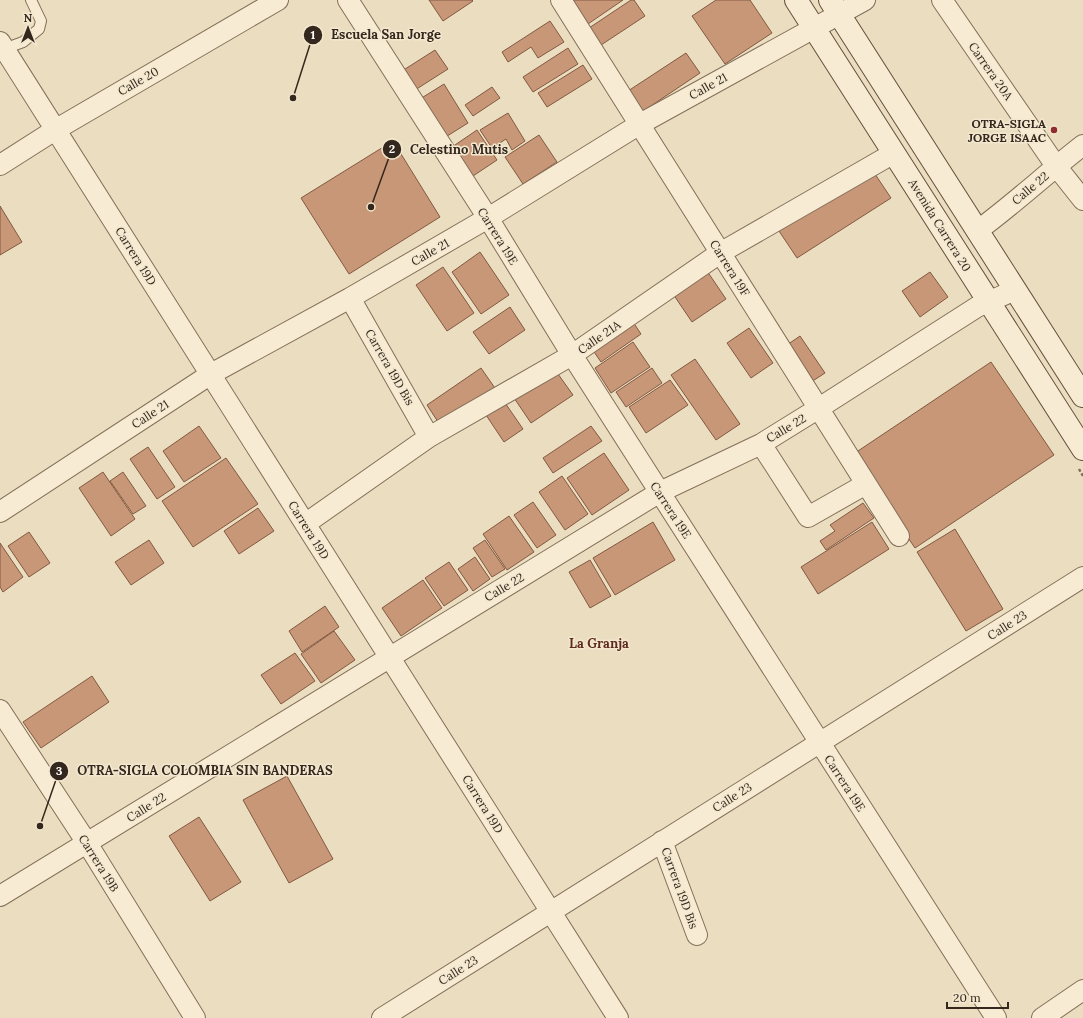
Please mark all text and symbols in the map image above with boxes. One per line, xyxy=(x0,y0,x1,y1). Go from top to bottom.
north arrow xyxy=(8,8,48,48)
text: N xyxy=(24,11,33,25)
callout: Escuela San Jorge xyxy=(303,22,449,47)
text: Escuela San Jorge xyxy=(331,26,441,43)
text: 1 xyxy=(311,27,316,42)
street label: Carrera 20A xyxy=(966,39,1017,103)
street label: Calle 20 xyxy=(115,63,161,99)
street label: Calle 21 xyxy=(686,69,730,103)
place label: OTRA-SIGLA JORGE ISAAC xyxy=(968,116,1047,145)
marker: OTRA-SIGLA JORGE ISAAC xyxy=(1049,125,1059,135)
callout: Celestino Mutis xyxy=(382,137,516,162)
text: 2 xyxy=(389,141,395,156)
text: Celestino Mutis xyxy=(410,141,508,158)
street label: Calle 22 xyxy=(1008,168,1052,208)
street label: Avenida Carrera 20 xyxy=(905,175,975,274)
street label: Carrera 19E xyxy=(475,205,521,267)
street label: Carrera 19D xyxy=(112,224,160,288)
street label: Calle 21 xyxy=(408,235,452,269)
street label: Carrera 19F xyxy=(707,237,753,299)
street label: Calle 21A xyxy=(575,316,624,357)
street label: Carrera 19D Bis xyxy=(362,326,418,408)
street label: Calle 21 xyxy=(128,396,172,432)
street label: Calle 22 xyxy=(763,410,809,446)
street label: Carrera 19E xyxy=(647,479,695,541)
street label: Carrera 19D xyxy=(285,498,333,562)
street label: Calle 22 xyxy=(481,569,527,605)
street label: Calle 23 xyxy=(984,607,1030,643)
district label: La Granja xyxy=(569,635,629,652)
street label: Carrera 19E xyxy=(821,752,869,814)
callout: OTRA-SIGLA COLOMBIA SIN BANDERAS xyxy=(49,758,341,783)
text: OTRA-SIGLA COLOMBIA SIN BANDERAS xyxy=(77,762,333,779)
text: 3 xyxy=(56,763,63,778)
street label: Carrera 19D xyxy=(459,772,507,836)
street label: Calle 23 xyxy=(709,779,755,815)
street label: Calle 22 xyxy=(124,789,168,825)
street label: Carrera 19B xyxy=(76,832,122,894)
street label: Carrera 19D Bis xyxy=(658,845,702,931)
street label: Calle 23 xyxy=(435,952,481,988)
scale bar xyxy=(947,984,1008,1010)
text: 20 m xyxy=(953,990,981,1005)

